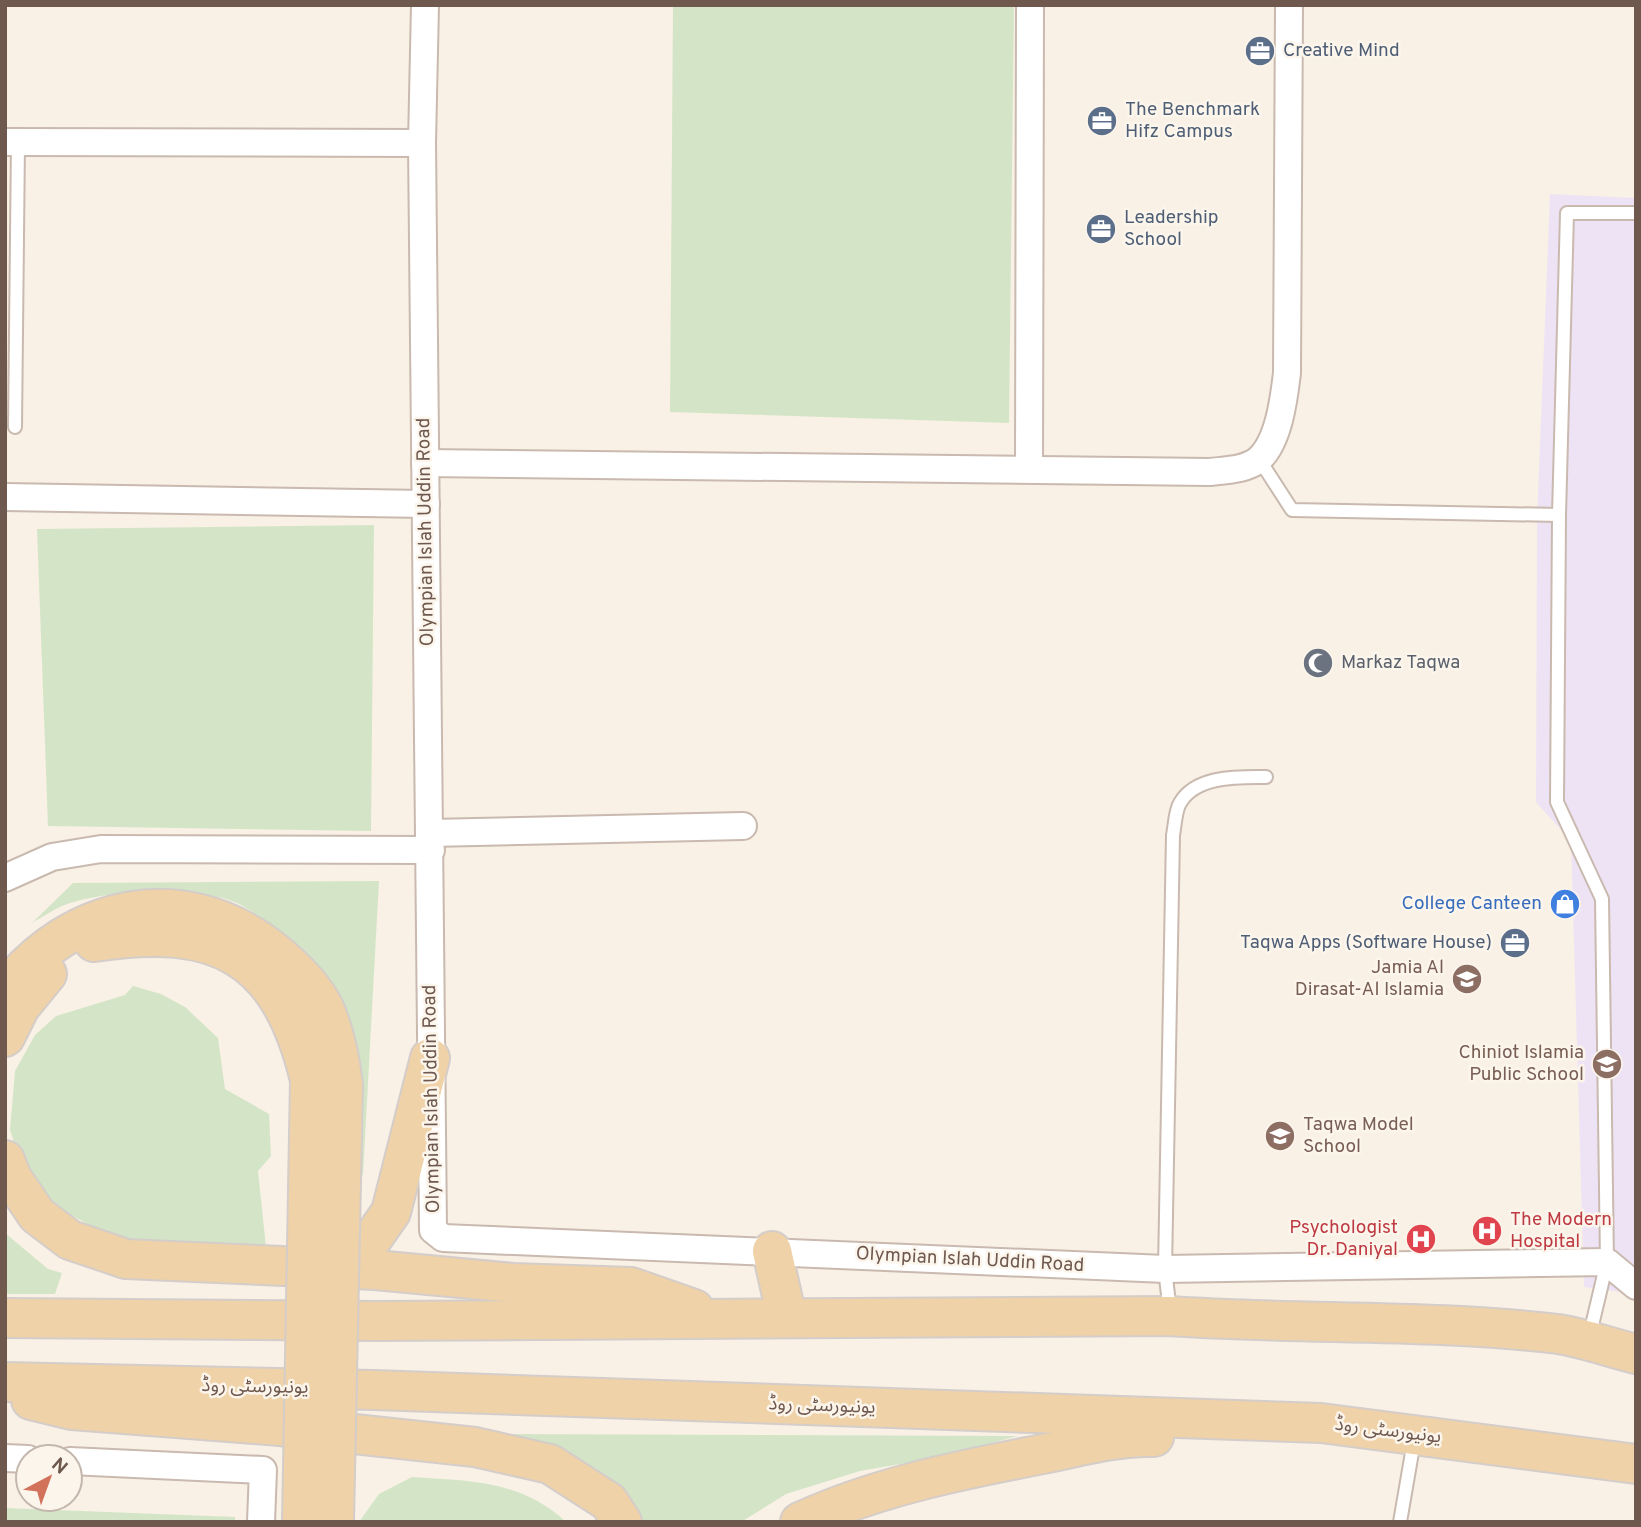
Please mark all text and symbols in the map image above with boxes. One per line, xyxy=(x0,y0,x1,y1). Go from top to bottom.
office icon: Creative Mind xyxy=(1243,34,1277,68)
place label: Creative Mind xyxy=(1283,39,1400,63)
place label: The Benchmark Hifz Campus xyxy=(1125,98,1260,144)
office icon: The Benchmark Hifz Campus xyxy=(1085,104,1119,138)
place label: Leadership School xyxy=(1124,206,1219,252)
office icon: Leadership School xyxy=(1084,212,1118,246)
street label: Olympian Islah Uddin Road xyxy=(412,417,440,647)
mosque icon: Markaz Taqwa xyxy=(1301,646,1335,680)
place label: Markaz Taqwa xyxy=(1341,651,1460,675)
shop icon: College Canteen xyxy=(1548,887,1582,921)
place label: College Canteen xyxy=(1402,892,1542,916)
office icon: Taqwa Apps (Software House) xyxy=(1498,926,1532,960)
place label: Taqwa Apps (Software House) xyxy=(1240,931,1492,955)
place label: Jamia Al Dirasat-Al Islamia xyxy=(1295,956,1444,1002)
school or university icon: Jamia Al Dirasat-Al Islamia xyxy=(1450,962,1484,996)
street label: Olympian Islah Uddin Road xyxy=(418,984,446,1214)
place label: Chiniot Islamia Public School xyxy=(1459,1041,1584,1087)
school or university icon: Chiniot Islamia Public School xyxy=(1590,1047,1624,1081)
place label: Taqwa Model School xyxy=(1303,1113,1414,1159)
school or university icon: Taqwa Model School xyxy=(1263,1119,1297,1153)
place label: The Modern Hospital xyxy=(1510,1208,1612,1254)
hospital icon: The Modern Hospital xyxy=(1470,1214,1504,1248)
place label: Psychologist Dr. Daniyal xyxy=(1289,1216,1398,1262)
hospital icon: Psychologist Dr. Daniyal xyxy=(1404,1222,1438,1256)
street label: Olympian Islah Uddin Road xyxy=(855,1242,1085,1278)
street label: یونیورسٹی روڈ xyxy=(201,1374,309,1400)
street label: یونیورسٹی روڈ xyxy=(768,1392,876,1420)
street label: یونیورسٹی روڈ xyxy=(1333,1413,1443,1449)
north arrow xyxy=(14,1443,84,1513)
text: N xyxy=(46,1453,72,1480)

